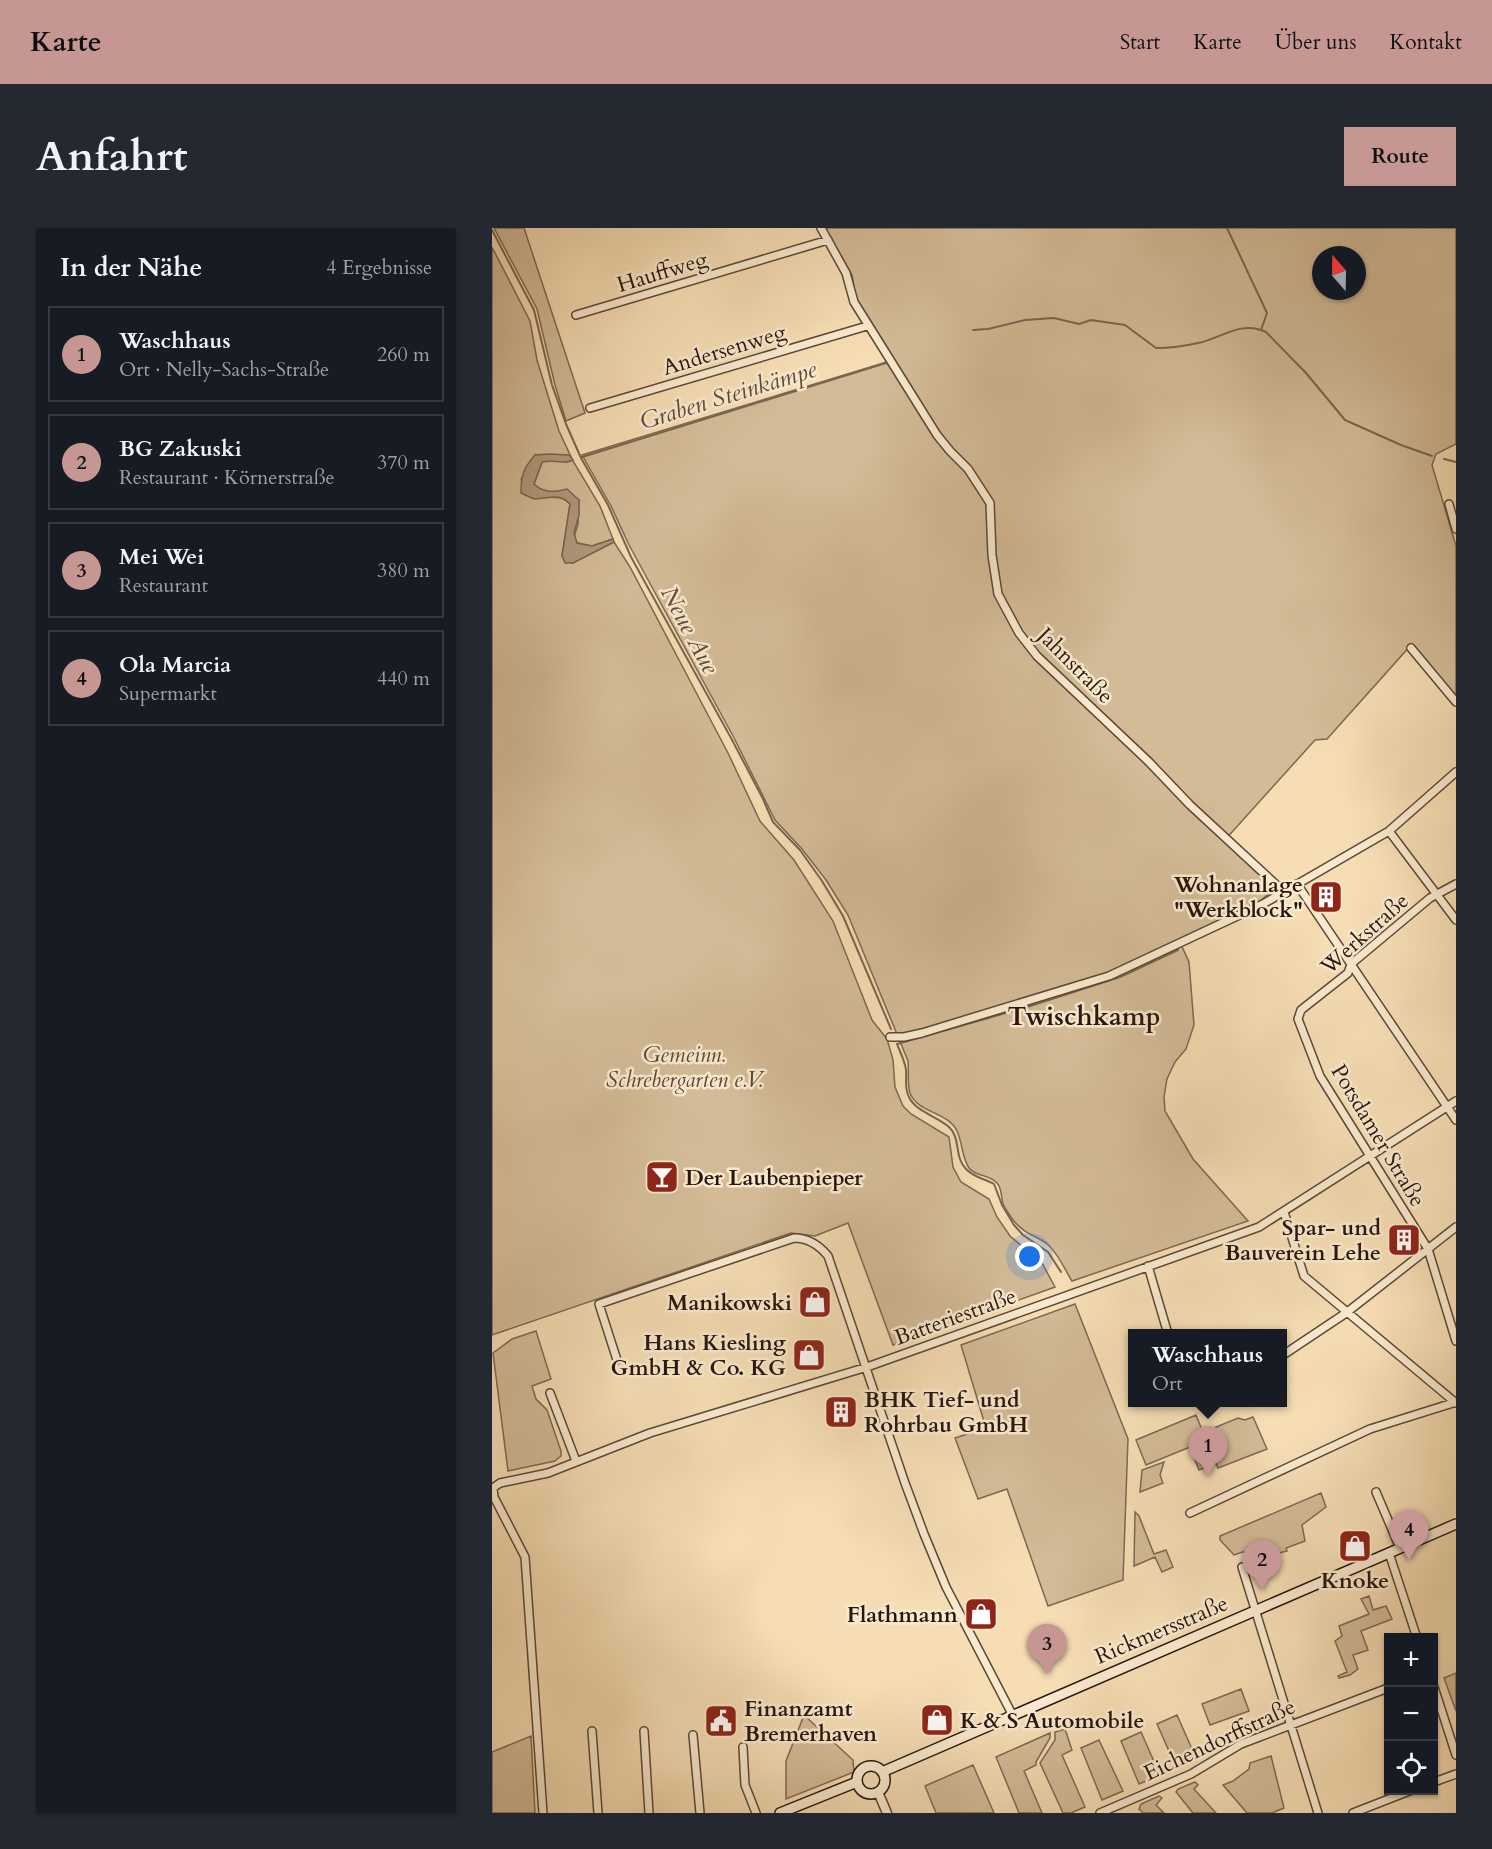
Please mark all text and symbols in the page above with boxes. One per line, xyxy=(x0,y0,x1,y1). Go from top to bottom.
text: Karte xyxy=(30,23,102,61)
text: Start xyxy=(1120,28,1160,57)
text: Karte xyxy=(1193,28,1242,57)
text: Über uns xyxy=(1275,28,1357,57)
text: Kontakt xyxy=(1390,28,1462,57)
button: Route xyxy=(1344,127,1456,186)
text: Anfahrt xyxy=(36,128,188,185)
street label: Hauffweg xyxy=(613,244,712,300)
north arrow xyxy=(1312,246,1366,300)
text: In der Nähe xyxy=(60,250,202,285)
text: 4 Ergebnisse xyxy=(326,254,432,281)
street label: Andersenweg xyxy=(659,317,790,383)
text: Waschhaus xyxy=(119,326,231,356)
text: 1 xyxy=(76,341,87,368)
text: 260 m xyxy=(377,341,430,368)
water label: Graben Steinkämpe xyxy=(636,353,821,438)
text: Ort · Nelly-Sachs-Straße xyxy=(119,356,329,383)
text: BG Zakuski xyxy=(119,434,242,464)
text: 2 xyxy=(76,449,87,476)
text: 370 m xyxy=(377,449,430,476)
text: Restaurant · Körnerstraße xyxy=(119,464,335,491)
text: Mei Wei xyxy=(119,542,204,572)
text: 3 xyxy=(76,557,87,584)
text: 380 m xyxy=(377,557,430,584)
text: Restaurant xyxy=(119,572,208,599)
water label: Neue Aue xyxy=(653,581,727,681)
street label: Jahnstraße xyxy=(1028,619,1120,710)
text: Ola Marcia xyxy=(119,650,231,680)
text: 4 xyxy=(76,665,87,692)
text: 440 m xyxy=(377,665,430,692)
text: Supermarkt xyxy=(119,680,217,707)
place label: Wohnanlage "Werkblock" xyxy=(1173,870,1303,925)
building icon: Wohnanlage "Werkblock" xyxy=(1308,879,1344,915)
street label: Werkstraße xyxy=(1313,886,1415,982)
district label: Twischkamp xyxy=(1007,999,1161,1034)
park label: Gemeinn. Schrebergarten e.V. xyxy=(606,1040,765,1095)
street label: Potsdamer Straße xyxy=(1324,1059,1433,1212)
bar icon: Der Laubenpieper xyxy=(644,1159,680,1195)
place label: Der Laubenpieper xyxy=(685,1163,863,1193)
place label: Spar- und Bauverein Lehe xyxy=(1224,1213,1381,1268)
building icon: Spar- und Bauverein Lehe xyxy=(1386,1222,1422,1258)
your location xyxy=(1015,1242,1044,1271)
street label: Batteriestraße xyxy=(890,1281,1020,1353)
shop icon: Manikowski xyxy=(797,1284,833,1320)
place label: Manikowski xyxy=(667,1288,792,1318)
place label: Hans Kiesling GmbH & Co. KG xyxy=(611,1328,787,1383)
popup xyxy=(1128,1329,1287,1407)
shop icon: Hans Kiesling GmbH & Co. KG xyxy=(791,1337,827,1373)
text: Waschhaus xyxy=(1152,1340,1263,1370)
text: Ort xyxy=(1152,1370,1183,1397)
place label: BHK Tief- und Rohrbau GmbH xyxy=(864,1385,1028,1440)
building icon: BHK Tief- und Rohrbau GmbH xyxy=(823,1394,859,1430)
pin: 1 xyxy=(1188,1426,1228,1476)
pin: 4 xyxy=(1390,1510,1428,1560)
shop icon: Knoke xyxy=(1337,1528,1373,1564)
pin: 2 xyxy=(1242,1540,1282,1590)
place label: Knoke xyxy=(1321,1566,1389,1596)
street label: Rickmersstraße xyxy=(1090,1588,1233,1672)
shop icon: Flathmann xyxy=(963,1596,999,1632)
place label: Flathmann xyxy=(847,1600,958,1630)
pin: 3 xyxy=(1028,1624,1066,1674)
map controls xyxy=(1384,1633,1438,1795)
button: + xyxy=(1384,1633,1438,1687)
button: − xyxy=(1384,1687,1438,1741)
street label: Eichendorffstraße xyxy=(1139,1692,1300,1788)
place label: Finanzamt Bremerhaven xyxy=(744,1694,877,1749)
shop icon: K & S Automobile xyxy=(919,1702,955,1738)
public building icon: Finanzamt Bremerhaven xyxy=(703,1703,739,1739)
place label: K & S Automobile xyxy=(960,1706,1144,1736)
button: locate xyxy=(1384,1741,1438,1795)

